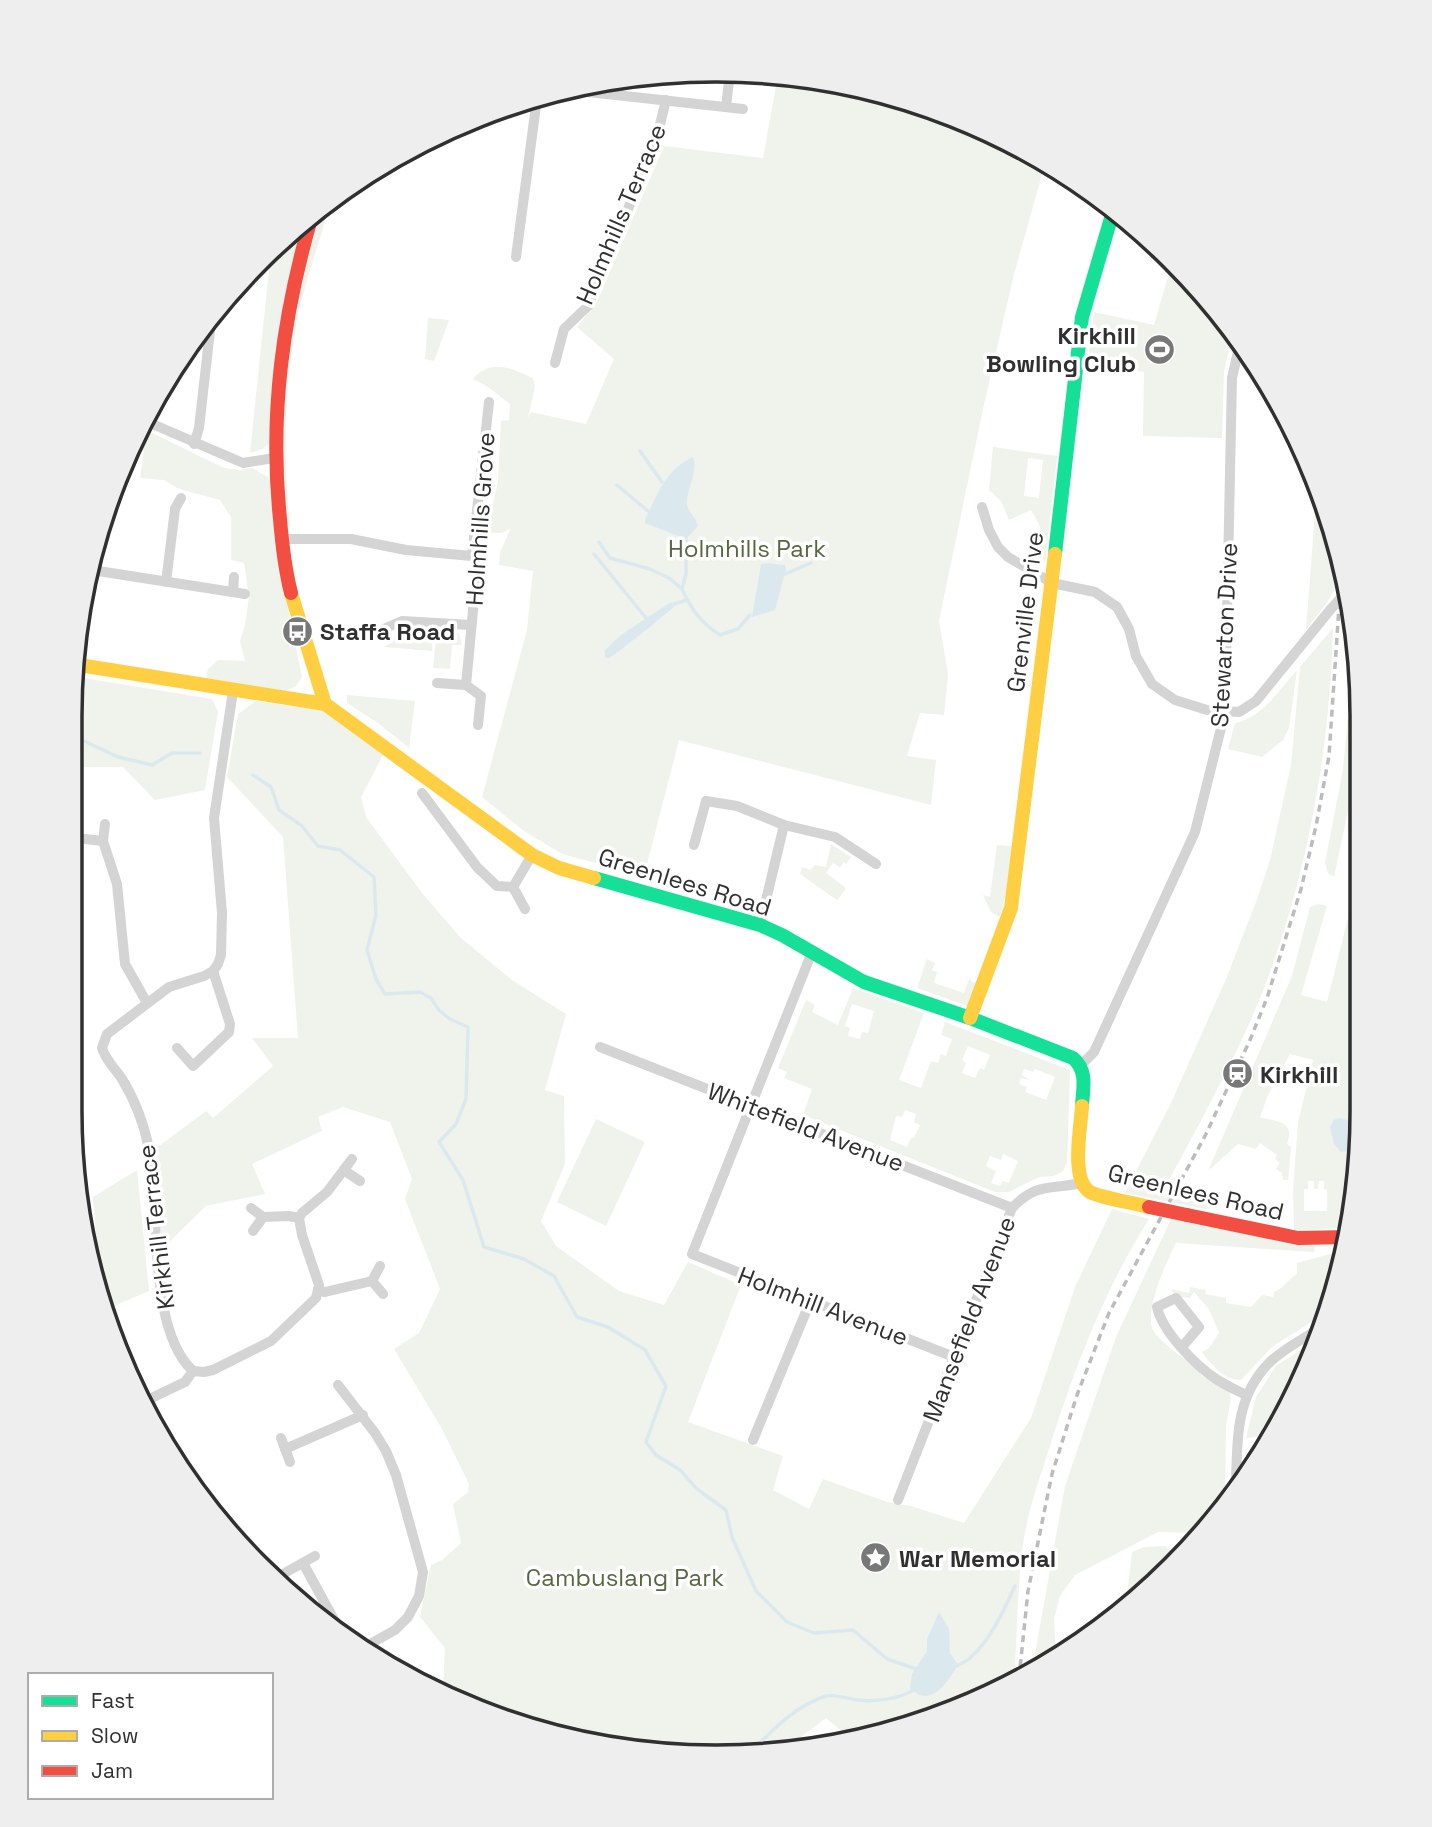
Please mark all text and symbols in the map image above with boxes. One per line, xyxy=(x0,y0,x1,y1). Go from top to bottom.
street label: Holmhills Terrace xyxy=(569,119,673,309)
place label: Kirkhill Bowling Club xyxy=(986,320,1136,379)
sports icon: Kirkhill Bowling Club xyxy=(1142,332,1176,366)
street label: Holmhills Grove xyxy=(458,431,502,607)
street label: Grenville Drive xyxy=(1000,530,1050,694)
park label: Holmhills Park xyxy=(668,533,826,564)
street label: Stewarton Drive xyxy=(1204,542,1244,728)
bus stop icon: Staffa Road xyxy=(280,614,314,648)
place label: Staffa Road xyxy=(320,616,455,647)
street label: Greenlees Road xyxy=(595,841,775,923)
station icon: Kirkhill xyxy=(1220,1057,1254,1091)
place label: Kirkhill xyxy=(1260,1059,1338,1090)
street label: Whitefield Avenue xyxy=(703,1075,909,1179)
street label: Kirkhill Terrace xyxy=(130,1143,182,1311)
street label: Greenlees Road xyxy=(1105,1157,1287,1227)
street label: Mansefield Avenue xyxy=(916,1212,1022,1426)
street label: Holmhill Avenue xyxy=(733,1259,913,1353)
place icon: War Memorial xyxy=(859,1541,893,1575)
place label: War Memorial xyxy=(899,1543,1056,1574)
park label: Cambuslang Park xyxy=(526,1562,724,1593)
legend xyxy=(28,1673,273,1799)
text: Fast xyxy=(91,1687,135,1714)
text: Slow xyxy=(91,1722,139,1749)
text: Jam xyxy=(91,1757,133,1784)

